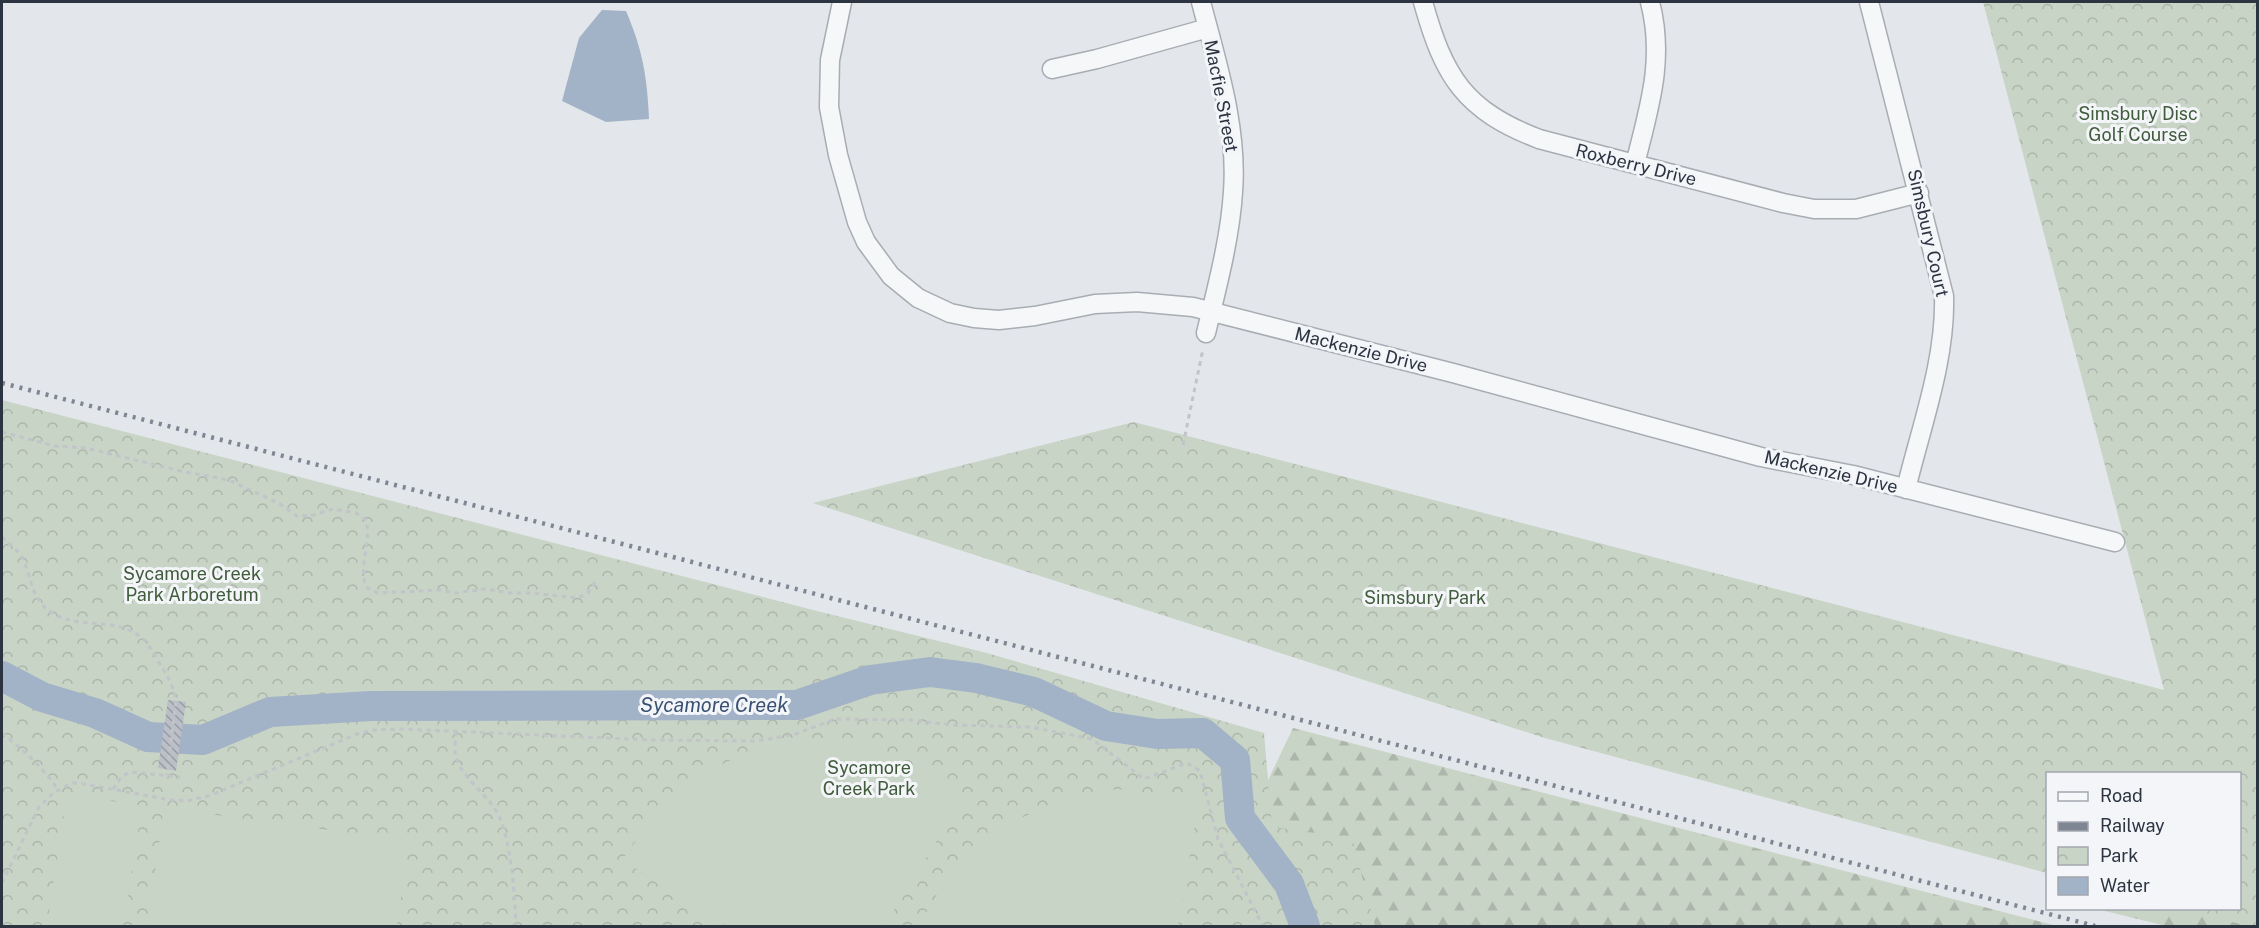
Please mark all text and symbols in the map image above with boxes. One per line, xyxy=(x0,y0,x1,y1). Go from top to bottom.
street label: Macfie Street xyxy=(1200,38,1243,154)
park label: Simsbury Disc Golf Course xyxy=(2078,103,2198,145)
street label: Roxberry Drive xyxy=(1573,139,1699,190)
street label: Simsbury Court xyxy=(1904,167,1953,299)
street label: Mackenzie Drive xyxy=(1292,323,1430,376)
street label: Mackenzie Drive xyxy=(1762,446,1900,497)
park label: Sycamore Creek Park Arboretum xyxy=(123,563,261,605)
park label: Simsbury Park xyxy=(1364,587,1486,608)
water label: Sycamore Creek xyxy=(640,693,788,717)
park label: Sycamore Creek Park xyxy=(823,757,915,799)
legend xyxy=(2046,772,2241,910)
text: Road xyxy=(2100,785,2143,806)
text: Railway xyxy=(2100,815,2165,836)
text: Park xyxy=(2100,845,2138,866)
text: Water xyxy=(2100,875,2150,896)

